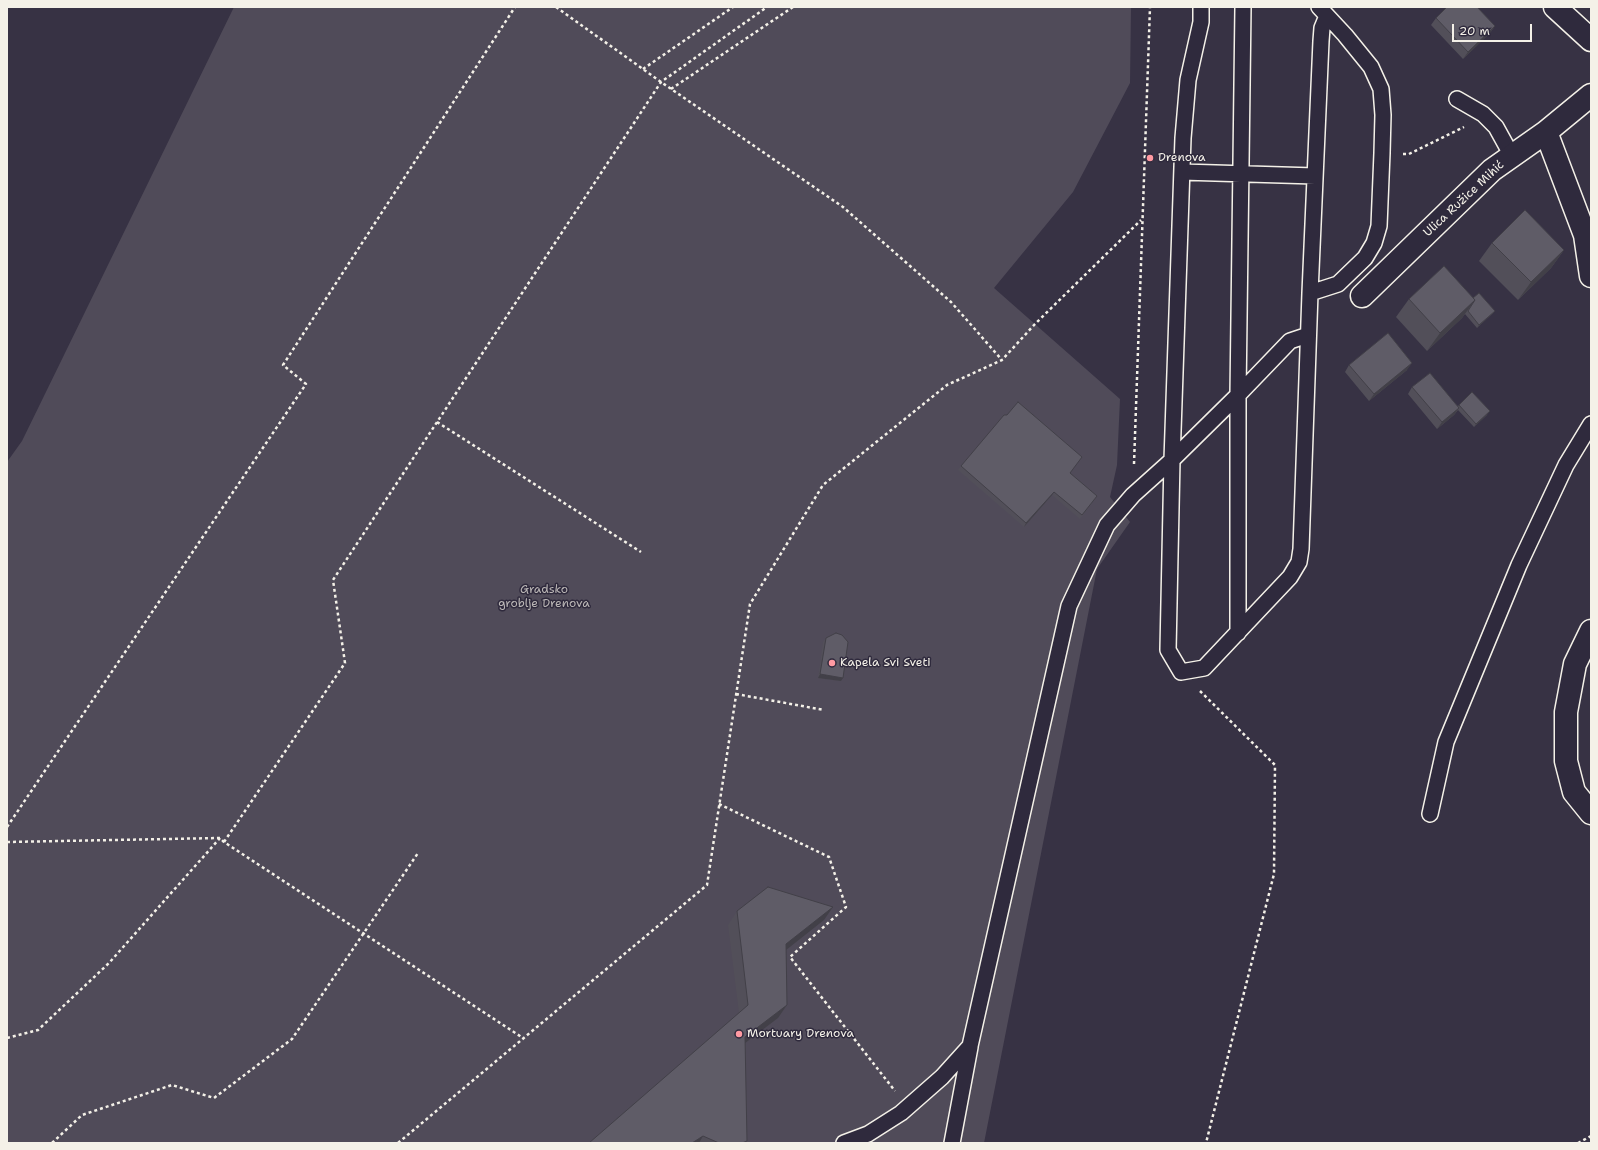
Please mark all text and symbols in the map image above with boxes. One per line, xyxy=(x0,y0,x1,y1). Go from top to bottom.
scale bar xyxy=(1454,16,1534,42)
text: 20 m xyxy=(1459,23,1490,39)
place label: Drenova xyxy=(1158,151,1206,165)
marker: Drenova xyxy=(1145,153,1155,163)
street label: Ulica Ružice Mihić xyxy=(1421,158,1507,240)
park label: Gradsko groblje Drenova xyxy=(498,583,590,611)
place label: Kapela Svi Sveti xyxy=(840,656,931,670)
marker: Kapela Svi Sveti xyxy=(827,658,837,668)
place label: Mortuary Drenova xyxy=(747,1027,854,1041)
marker: Mortuary Drenova xyxy=(734,1029,744,1039)

